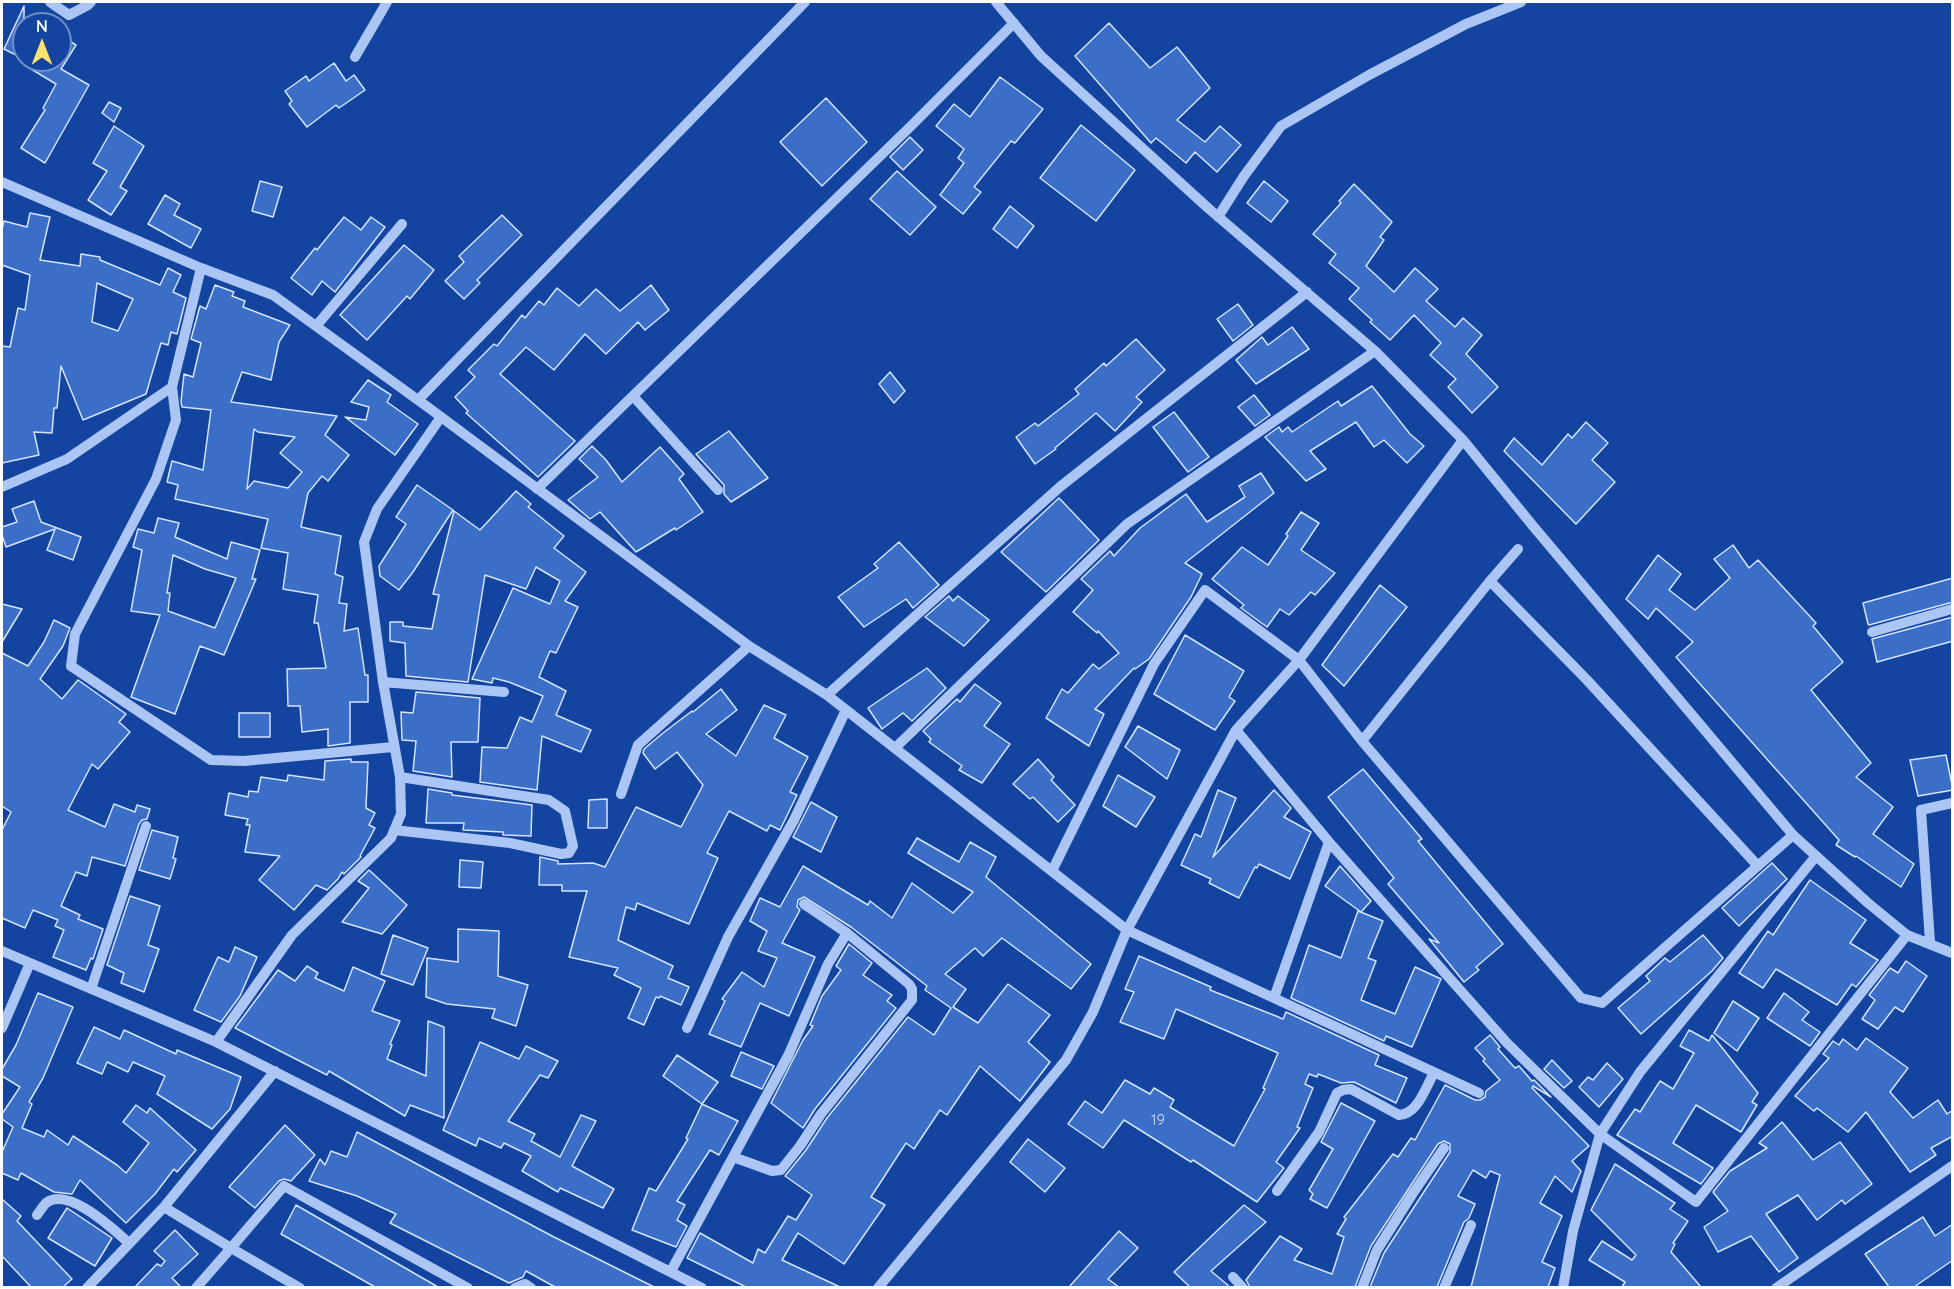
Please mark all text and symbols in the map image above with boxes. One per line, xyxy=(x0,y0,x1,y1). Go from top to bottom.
north arrow xyxy=(12,12,72,72)
text: N xyxy=(36,16,48,36)
house number: 19 xyxy=(1151,1111,1165,1129)

